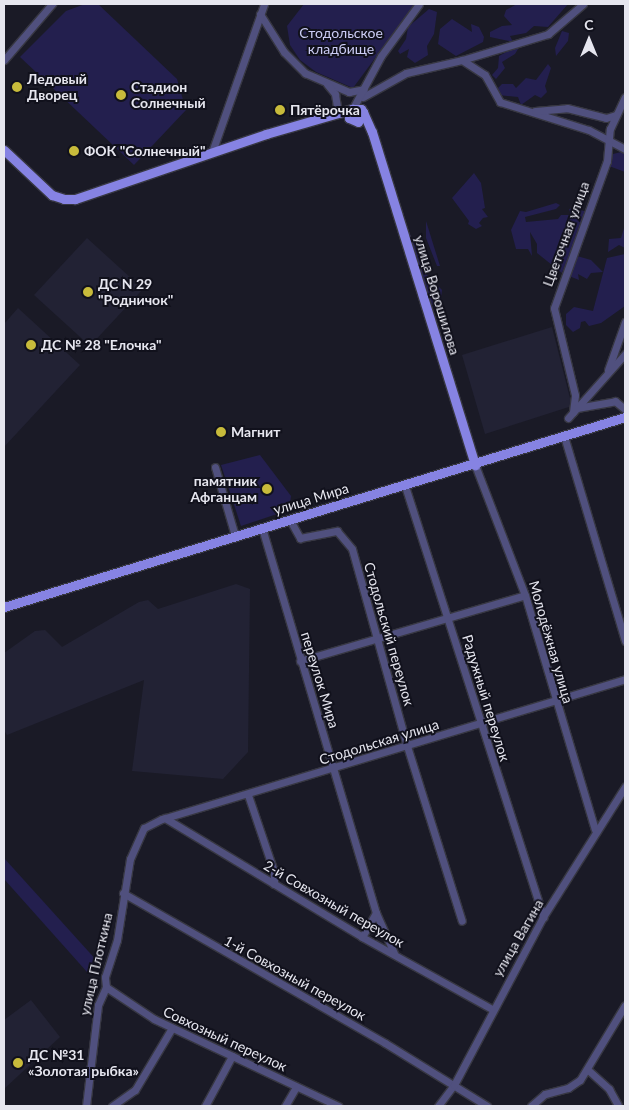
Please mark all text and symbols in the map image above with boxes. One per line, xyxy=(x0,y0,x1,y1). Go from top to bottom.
north arrow xyxy=(564,15,614,65)
text: С xyxy=(584,16,594,33)
park label: Стодольское кладбище xyxy=(299,25,383,58)
place label: Ледовый Дворец xyxy=(27,71,87,104)
place label: Стадион Солнечный xyxy=(131,79,206,111)
marker: Ледовый Дворец xyxy=(11,81,23,93)
marker: Стадион Солнечный xyxy=(115,89,127,101)
place label: Пятёрочка xyxy=(290,102,360,118)
marker: Пятёрочка xyxy=(274,104,286,116)
place label: ФОК "Солнечный" xyxy=(84,143,205,159)
marker: ФОК "Солнечный" xyxy=(68,145,80,157)
street label: Цветочная улица xyxy=(539,179,593,289)
street label: улица Ворошилова xyxy=(411,233,463,357)
place label: ДС N 29 "Родничок" xyxy=(98,276,173,308)
marker: ДС N 29 "Родничок" xyxy=(82,286,94,298)
place label: ДС № 28 "Елочка" xyxy=(41,337,162,353)
marker: ДС № 28 "Елочка" xyxy=(25,339,37,351)
place label: Магнит xyxy=(231,424,280,440)
marker: Магнит xyxy=(215,426,227,438)
place label: памятник Афганцам xyxy=(191,473,257,506)
street label: улица Мира xyxy=(271,480,351,518)
marker: памятник Афганцам xyxy=(261,483,273,495)
street label: Стодольский переулок xyxy=(360,560,418,708)
street label: Молодёжная улица xyxy=(525,579,577,705)
street label: переулок Мира xyxy=(297,630,343,730)
street label: Радужный переулок xyxy=(459,633,513,763)
street label: Стодольская улица xyxy=(317,716,441,768)
street label: 2-й Совхозный переулок xyxy=(261,857,407,951)
street label: улица Вагина xyxy=(489,896,547,980)
street label: улица Плоткина xyxy=(76,911,116,1017)
street label: 1-й Совхозный переулок xyxy=(221,932,369,1024)
street label: Совхозный переулок xyxy=(160,1003,290,1075)
place label: ДС №31 «Золотая рыбка» xyxy=(28,1047,139,1080)
marker: ДС №31 «Золотая рыбка» xyxy=(12,1057,24,1069)

